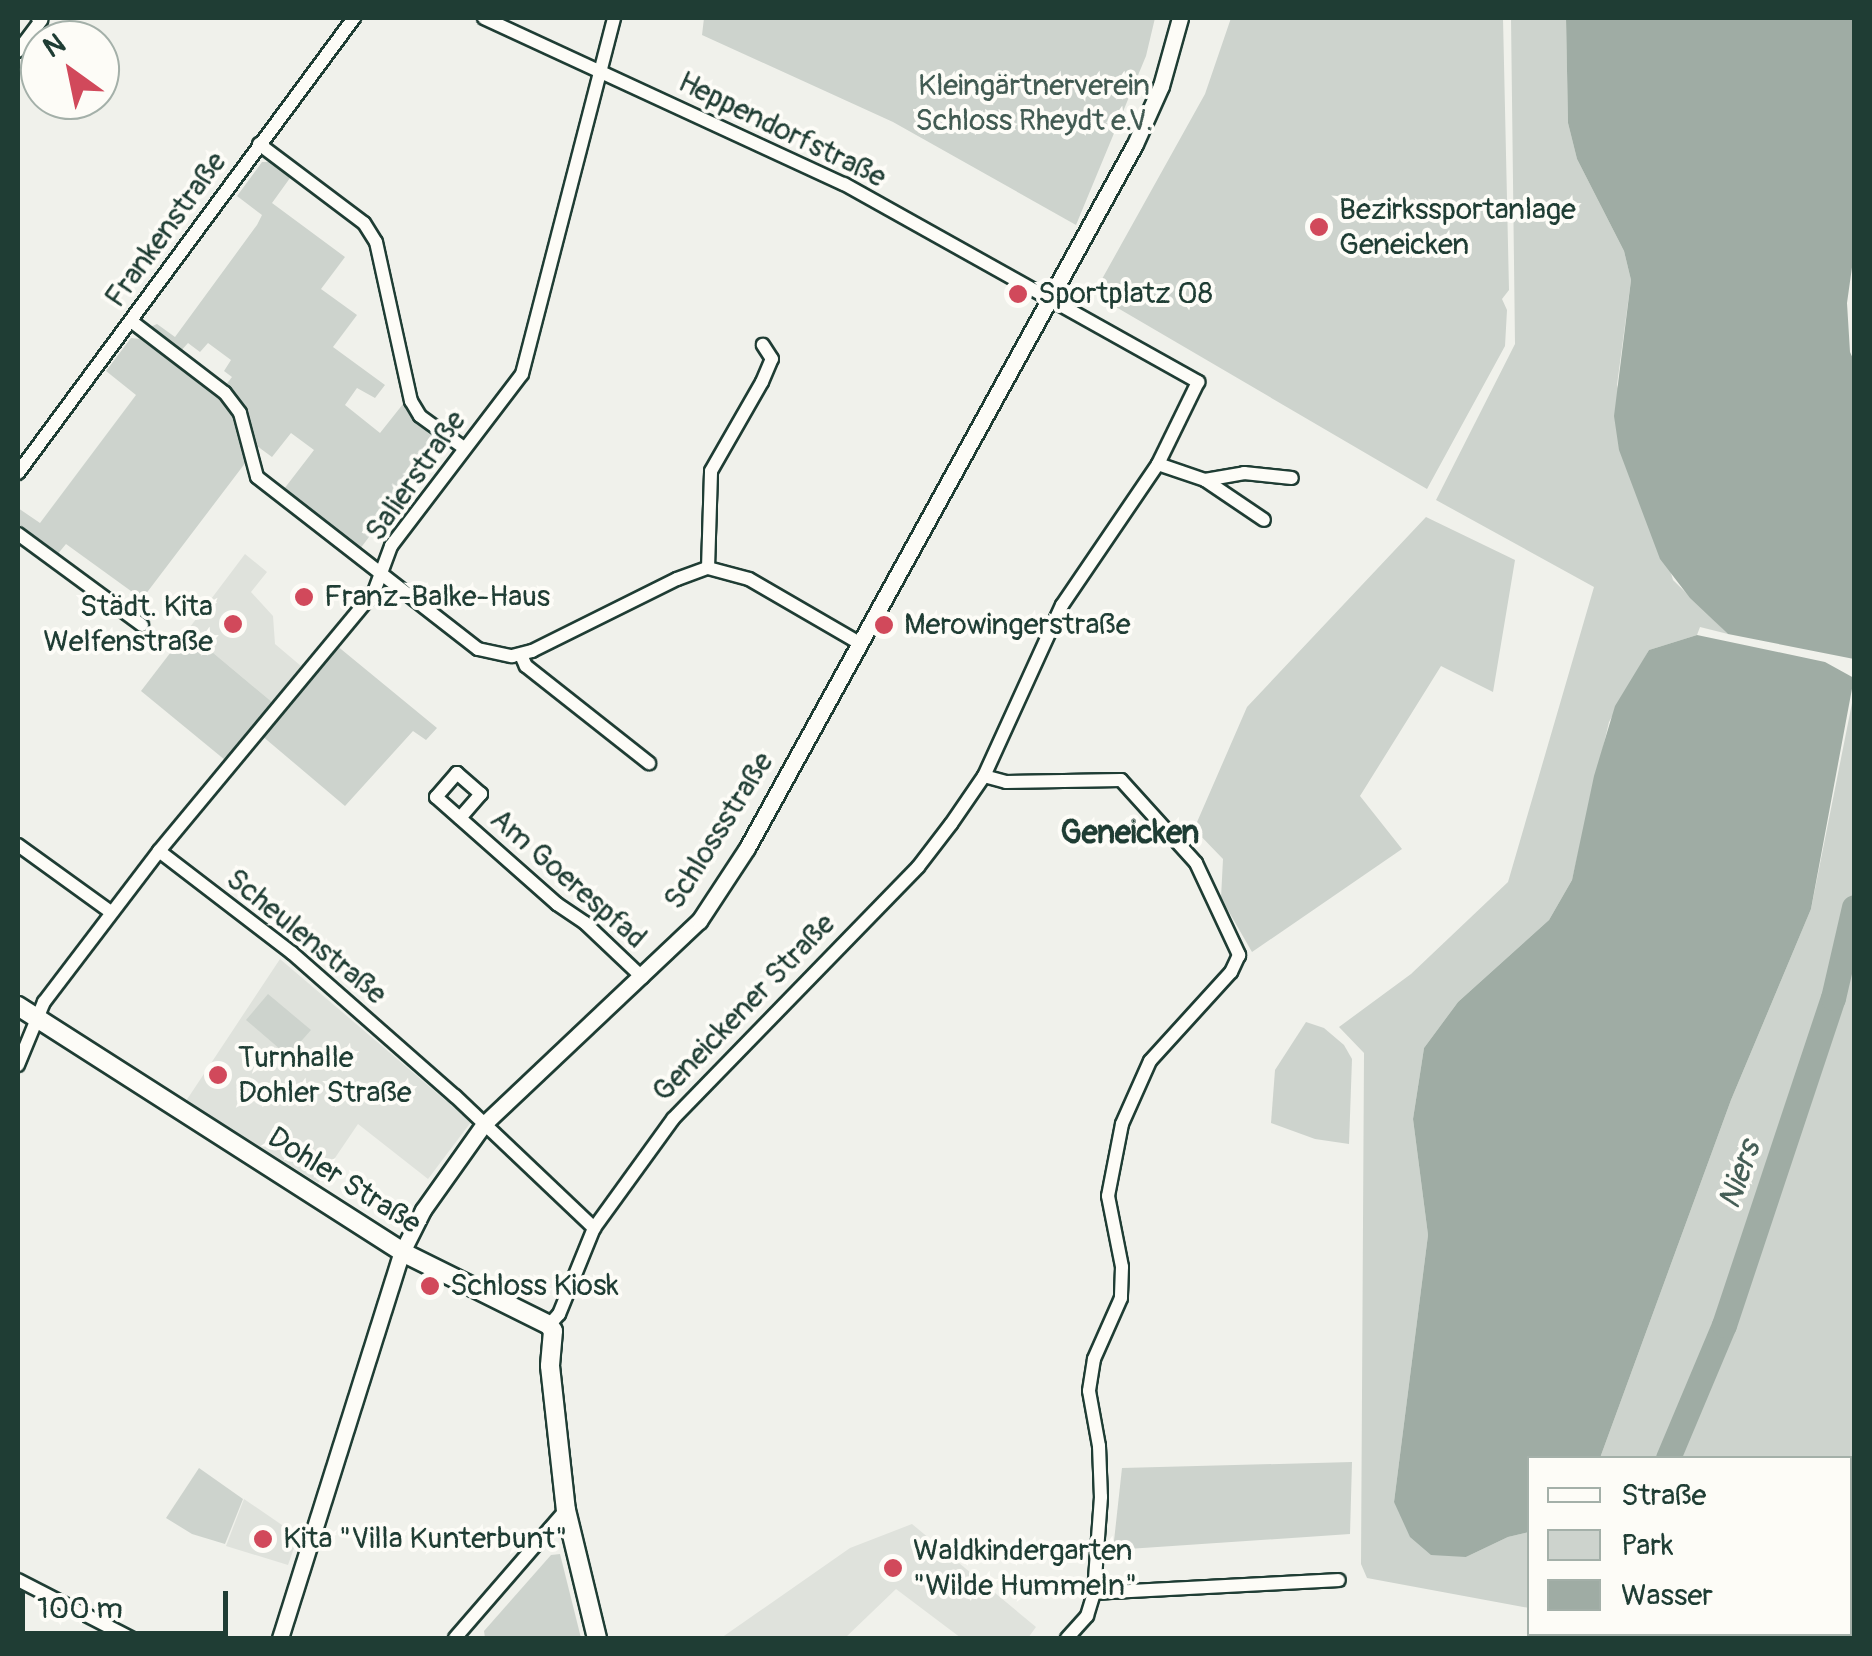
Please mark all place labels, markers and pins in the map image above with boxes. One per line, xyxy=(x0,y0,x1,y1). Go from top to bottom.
place label: Bezirkssportanlage Geneicken xyxy=(1339,192,1576,262)
marker: Bezirkssportanlage Geneicken xyxy=(1308,216,1330,238)
place label: Sportplatz 08 xyxy=(1038,276,1213,312)
marker: Sportplatz 08 xyxy=(1007,283,1029,305)
place label: Franz-Balke-Haus xyxy=(324,579,550,615)
marker: Franz-Balke-Haus xyxy=(293,586,315,608)
place label: Städt. Kita Welfenstraße xyxy=(43,589,213,660)
place label: Merowingerstraße xyxy=(904,607,1130,643)
marker: Städt. Kita Welfenstraße xyxy=(222,613,244,635)
marker: Merowingerstraße xyxy=(873,614,895,636)
place label: Turnhalle Dohler Straße xyxy=(238,1040,412,1110)
marker: Turnhalle Dohler Straße xyxy=(207,1064,229,1086)
place label: Schloss Kiosk xyxy=(450,1268,619,1304)
marker: Schloss Kiosk xyxy=(419,1275,441,1297)
place label: Kita "Villa Kunterbunt" xyxy=(283,1521,567,1557)
marker: Kita "Villa Kunterbunt" xyxy=(252,1528,274,1550)
place label: Waldkindergarten "Wilde Hummeln" xyxy=(913,1533,1137,1604)
marker: Waldkindergarten "Wilde Hummeln" xyxy=(882,1557,904,1579)

